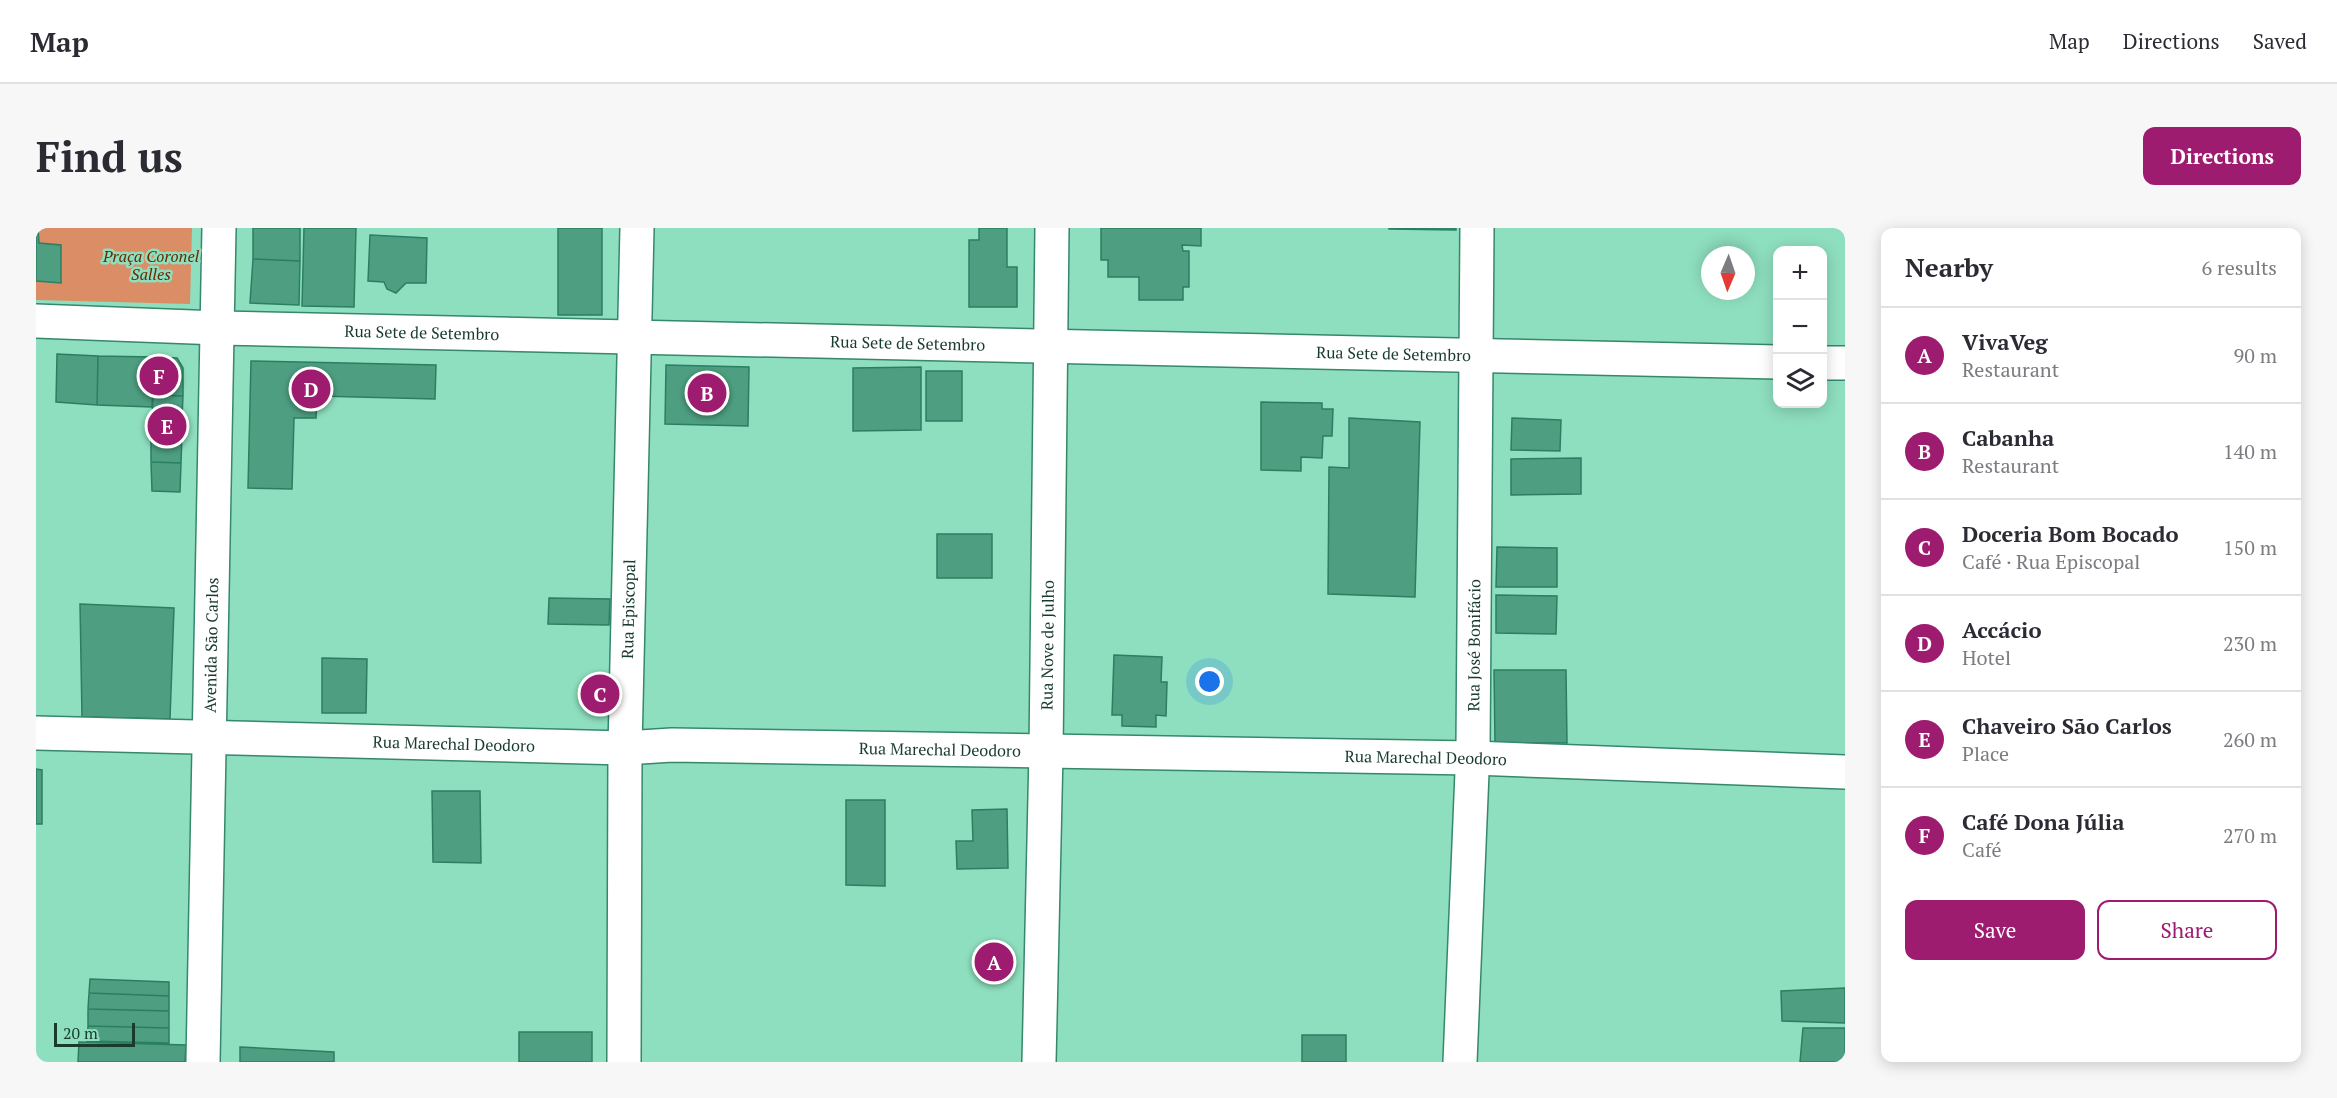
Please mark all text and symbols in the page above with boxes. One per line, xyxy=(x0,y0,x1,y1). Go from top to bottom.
text: Map xyxy=(30,23,89,60)
text: Map xyxy=(2049,27,2090,55)
text: Directions xyxy=(2123,27,2220,55)
text: Saved xyxy=(2253,27,2307,55)
button: Directions xyxy=(2143,127,2301,185)
text: Find us xyxy=(36,128,183,184)
park label: Praça Coronel Salles xyxy=(102,245,200,285)
north arrow xyxy=(1701,246,1755,300)
map controls xyxy=(1773,246,1827,408)
button: + xyxy=(1773,246,1827,300)
text: Nearby xyxy=(1905,250,1993,284)
text: 6 results xyxy=(2202,254,2277,281)
button: − xyxy=(1773,300,1827,354)
street label: Rua Sete de Setembro xyxy=(344,320,500,345)
text: VivaVeg xyxy=(1962,327,2048,356)
street label: Rua Sete de Setembro xyxy=(830,330,986,356)
street label: Rua Sete de Setembro xyxy=(1316,341,1471,366)
text: A xyxy=(1917,342,1932,369)
text: 90 m xyxy=(2234,342,2277,369)
pin: F xyxy=(140,354,178,398)
button: layers xyxy=(1773,354,1827,408)
text: Restaurant xyxy=(1962,356,2059,383)
pin: D xyxy=(292,366,330,412)
pin: B xyxy=(688,370,726,416)
pin: E xyxy=(148,404,186,448)
text: Cabanha xyxy=(1962,423,2054,452)
text: B xyxy=(1918,438,1931,465)
text: 140 m xyxy=(2223,438,2277,465)
text: Restaurant xyxy=(1962,452,2059,479)
text: Doceria Bom Bocado xyxy=(1962,519,2178,548)
text: C xyxy=(1918,534,1931,561)
text: 150 m xyxy=(2223,534,2277,561)
text: Café · Rua Episcopal xyxy=(1962,548,2140,575)
street label: Rua Episcopal xyxy=(616,559,640,659)
street label: Avenida São Carlos xyxy=(199,577,223,713)
street label: Rua José Bonifácio xyxy=(1462,579,1485,712)
street label: Rua Nove de Julho xyxy=(1035,580,1059,710)
text: Accácio xyxy=(1962,615,2042,644)
text: D xyxy=(1917,630,1932,657)
text: 230 m xyxy=(2223,630,2277,657)
text: Hotel xyxy=(1962,644,2011,671)
your location xyxy=(1195,667,1224,696)
pin: C xyxy=(580,672,620,716)
text: Chaveiro São Carlos xyxy=(1962,711,2172,740)
text: E xyxy=(1918,726,1931,753)
text: 260 m xyxy=(2223,726,2277,753)
street label: Rua Marechal Deodoro xyxy=(372,731,535,757)
street label: Rua Marechal Deodoro xyxy=(859,737,1021,762)
text: Place xyxy=(1962,740,2009,767)
street label: Rua Marechal Deodoro xyxy=(1345,745,1507,770)
text: Café Dona Júlia xyxy=(1962,807,2124,836)
text: F xyxy=(1919,822,1930,849)
text: 270 m xyxy=(2223,822,2277,849)
text: Café xyxy=(1962,836,2002,863)
button: Save xyxy=(1905,900,2085,960)
button: Share xyxy=(2097,900,2277,960)
pin: A xyxy=(974,940,1014,984)
scale bar xyxy=(54,1020,135,1048)
text: 20 m xyxy=(63,1022,98,1044)

